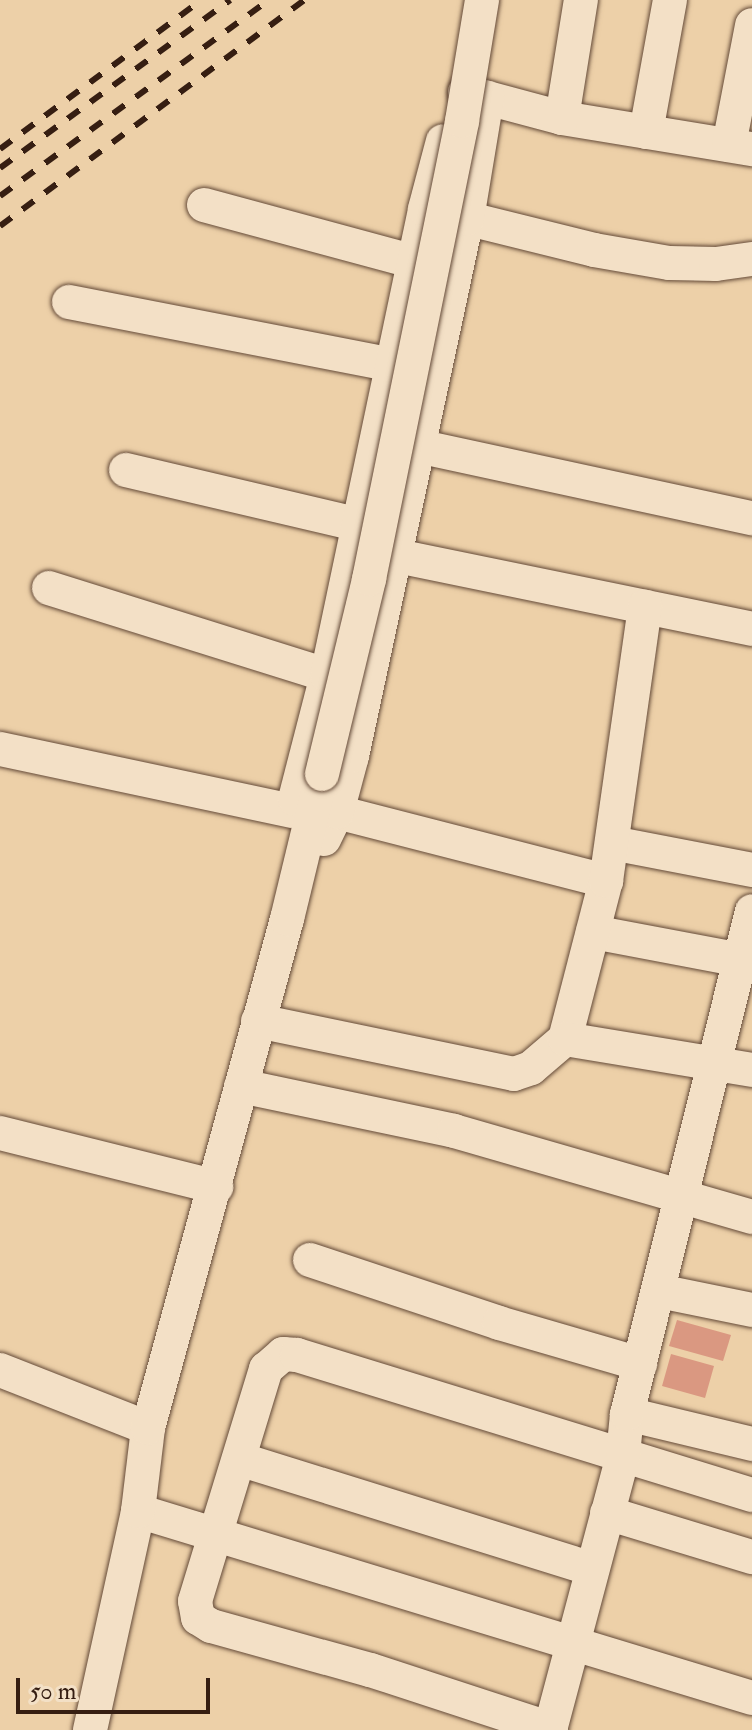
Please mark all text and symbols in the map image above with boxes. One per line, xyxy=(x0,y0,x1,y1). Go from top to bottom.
scale bar xyxy=(20,1662,214,1712)
text: 50 m xyxy=(30,1676,76,1707)

